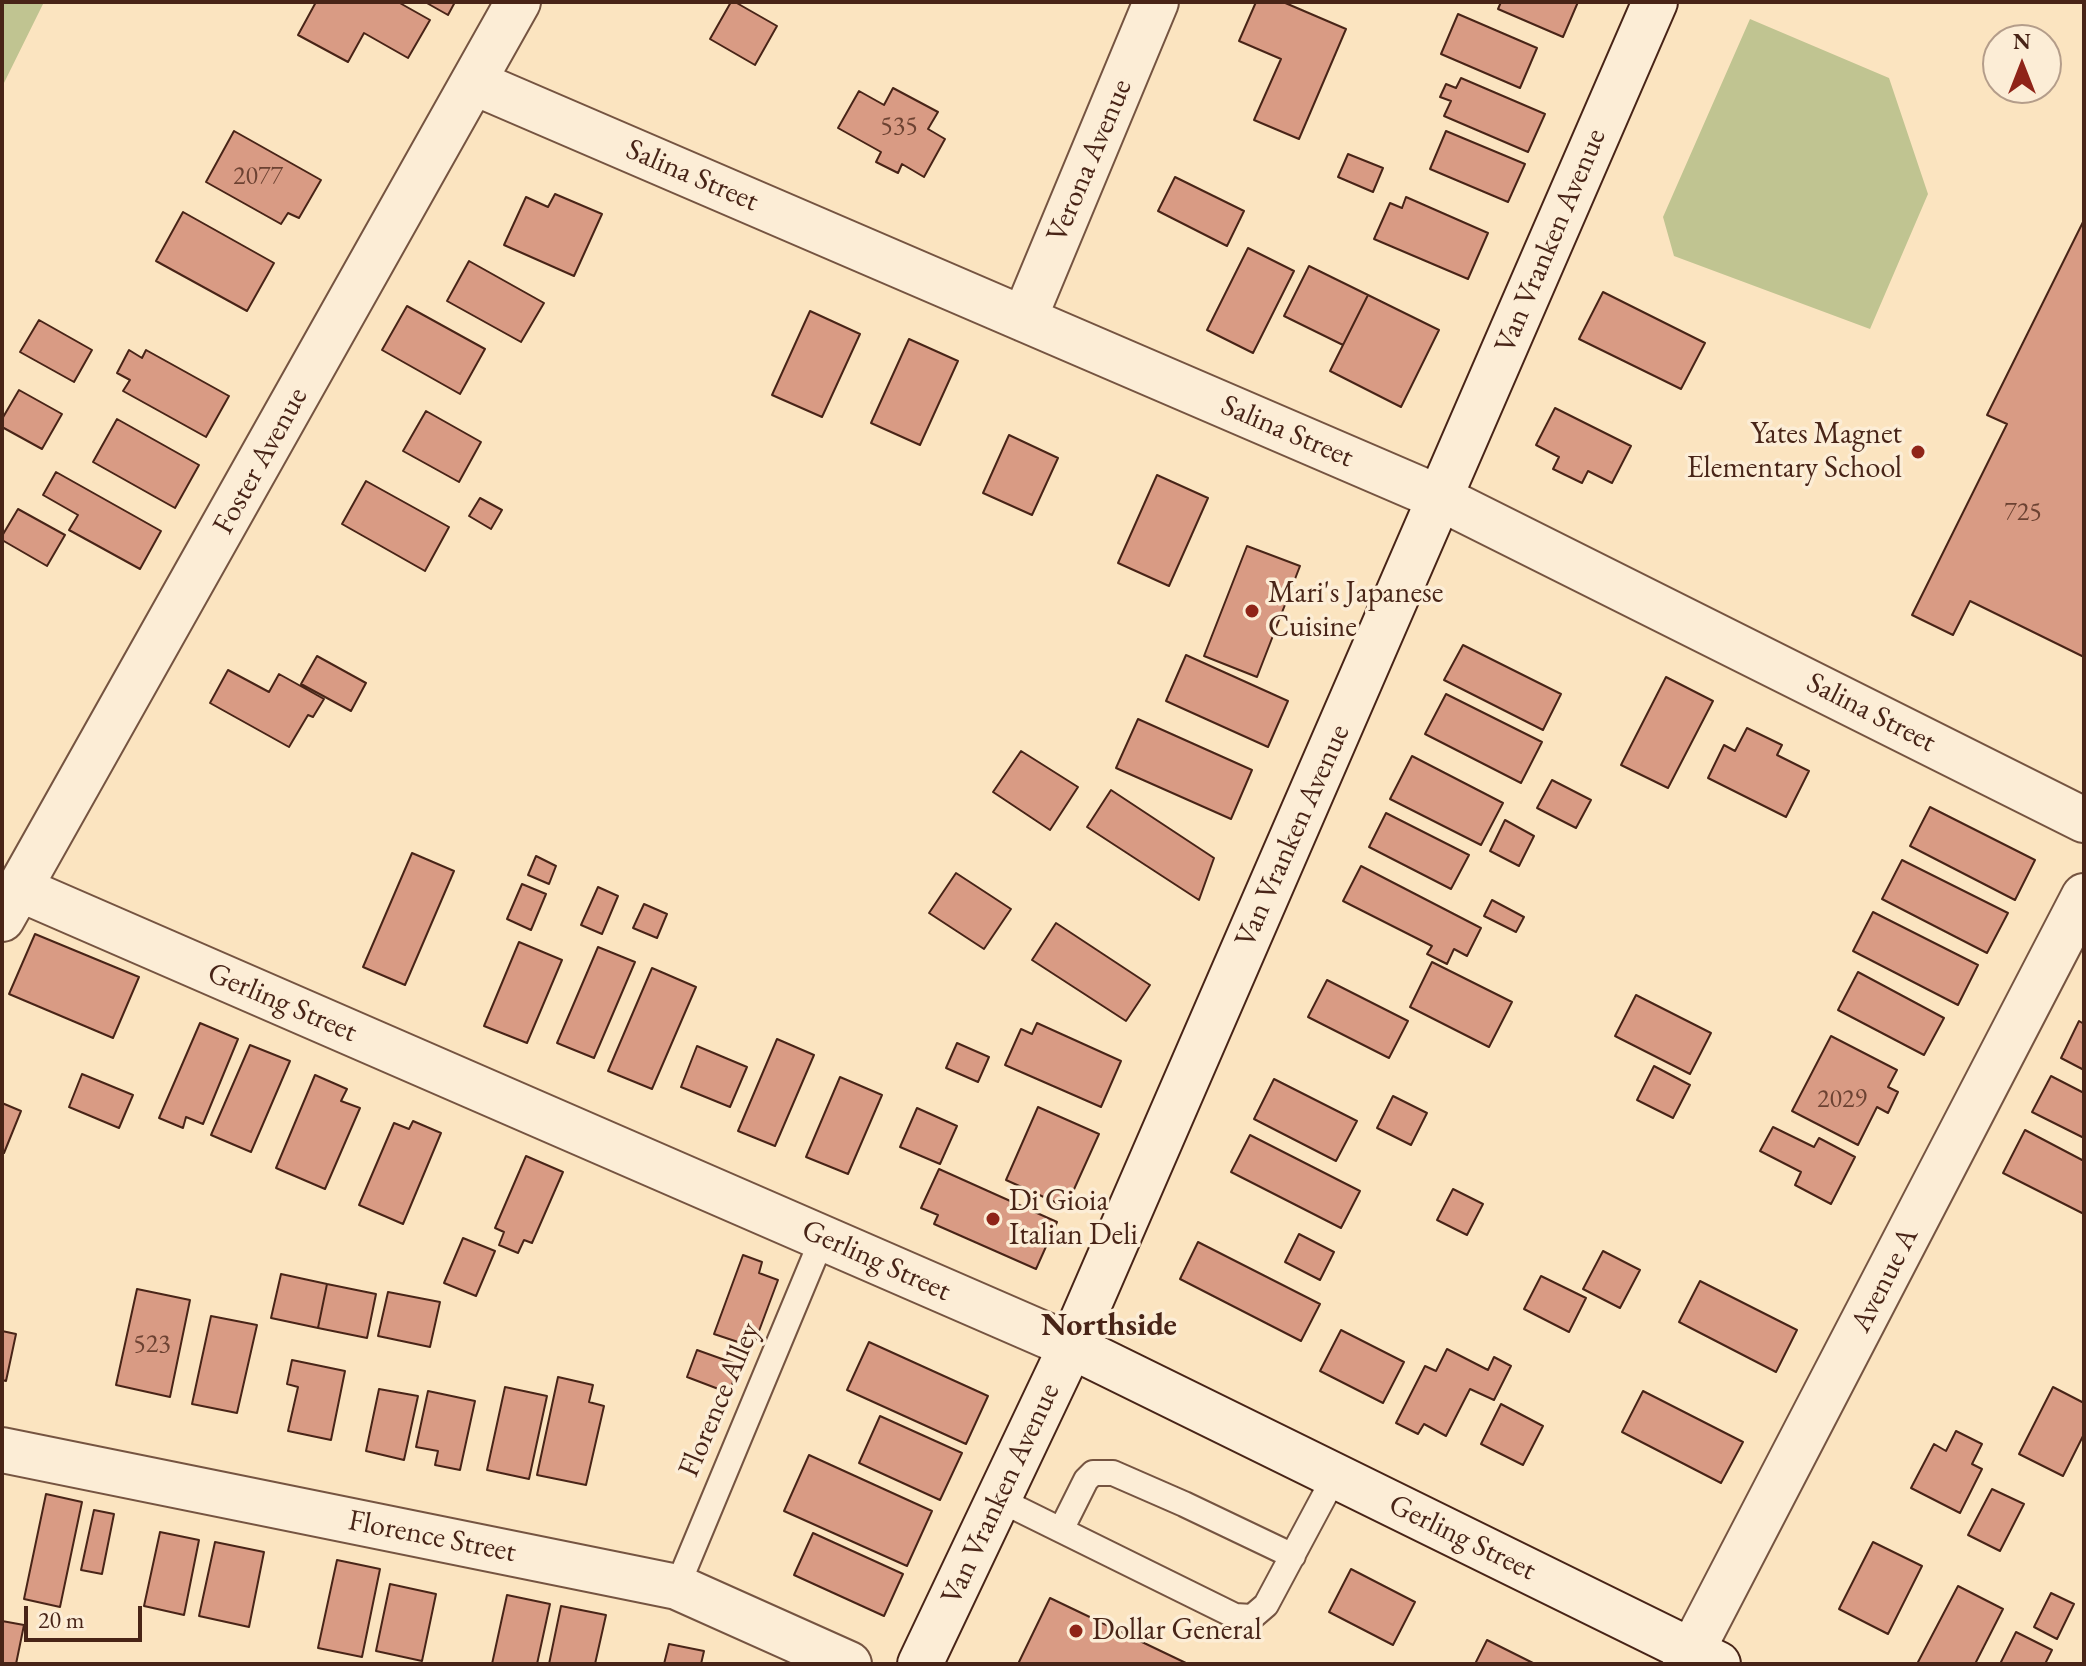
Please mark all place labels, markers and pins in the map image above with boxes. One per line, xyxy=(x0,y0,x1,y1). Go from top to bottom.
place label: Yates Magnet Elementary School xyxy=(1687,417,1902,488)
marker: Yates Magnet Elementary School xyxy=(1909,443,1927,461)
place label: Mari's Japanese Cuisine xyxy=(1268,576,1443,646)
marker: Mari's Japanese Cuisine xyxy=(1243,602,1261,620)
place label: Di Gioia Italian Deli xyxy=(1009,1184,1138,1254)
marker: Di Gioia Italian Deli xyxy=(984,1210,1002,1228)
place label: Dollar General xyxy=(1092,1613,1262,1649)
marker: Dollar General xyxy=(1067,1622,1085,1640)

